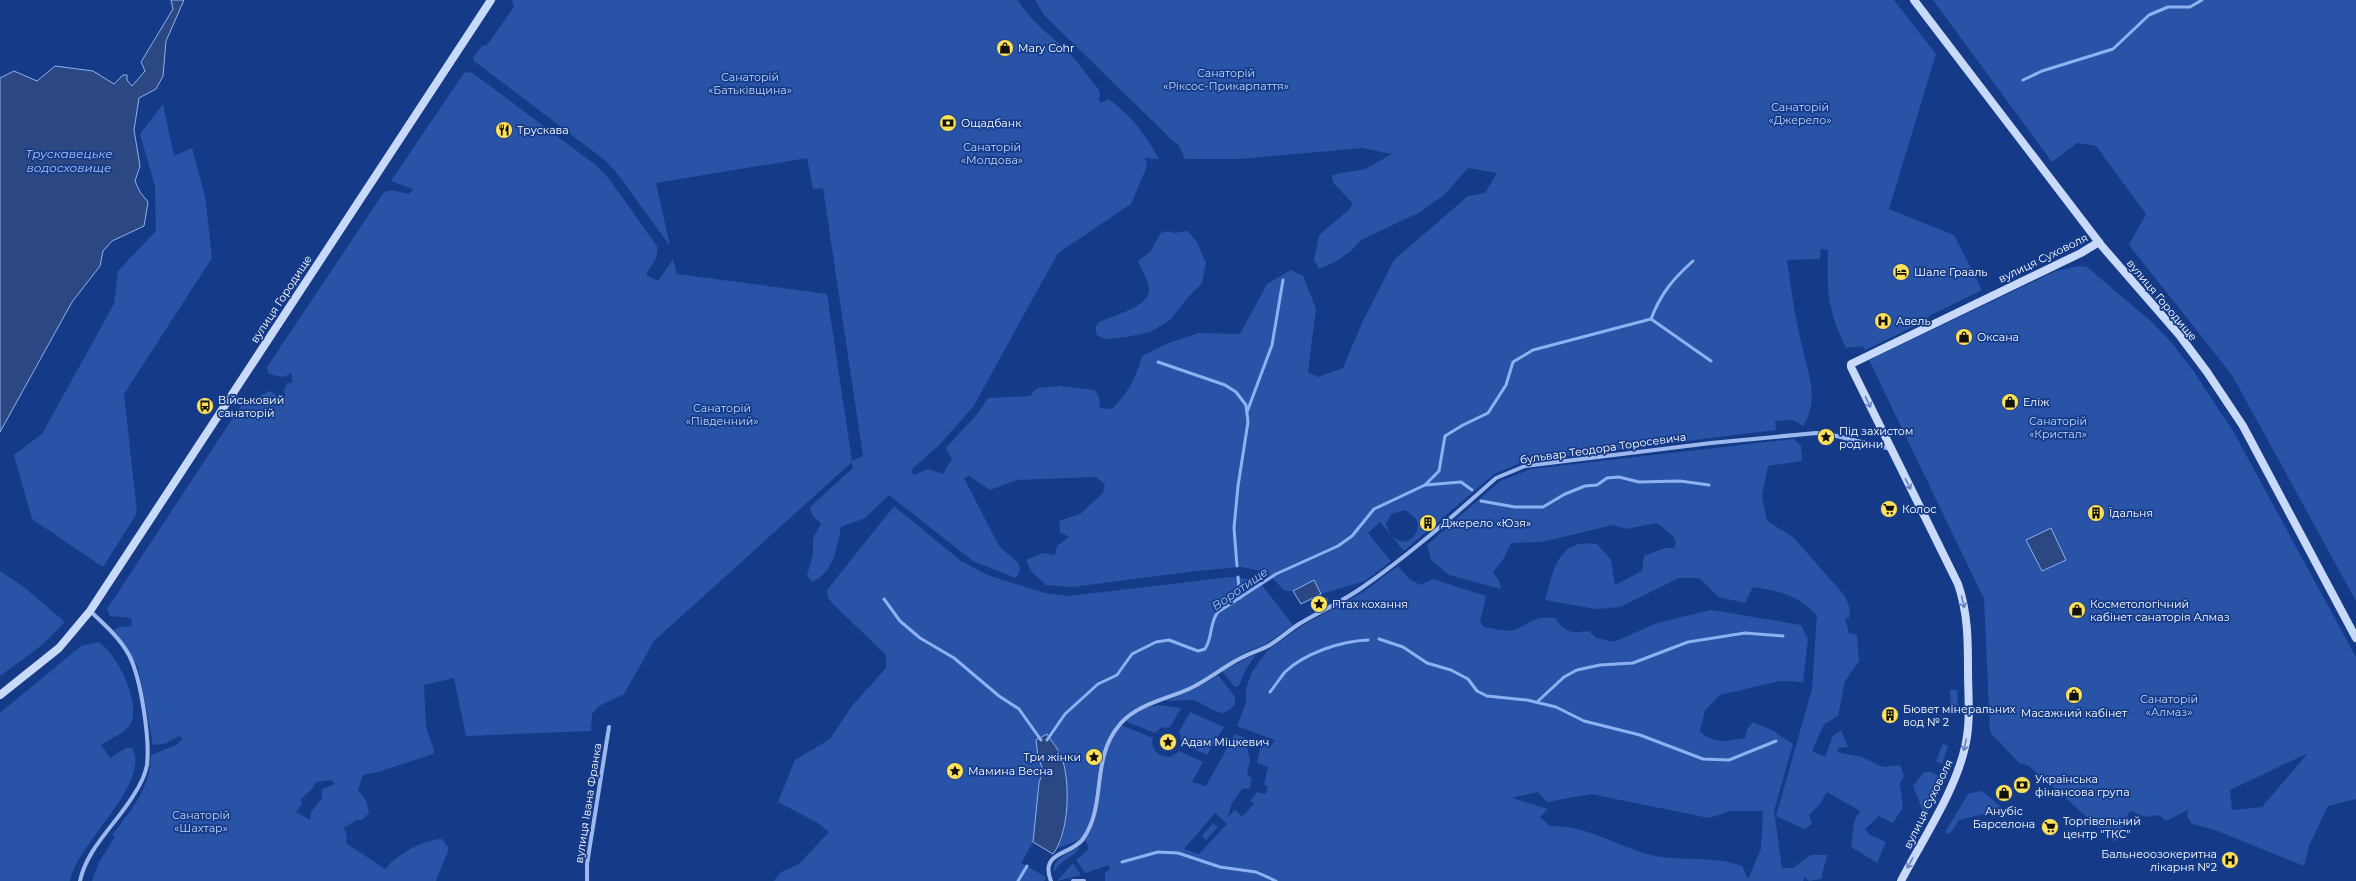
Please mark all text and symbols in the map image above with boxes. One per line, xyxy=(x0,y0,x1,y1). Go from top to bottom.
shop icon: Mary Cohr xyxy=(995,38,1015,58)
place label: Mary Cohr xyxy=(1018,41,1074,55)
park label: Санаторій «Ріксос-Прикарпаття» xyxy=(1163,66,1289,93)
park label: Санаторій «Батьківщина» xyxy=(708,70,792,97)
park label: Санаторій «Джерело» xyxy=(1769,100,1831,127)
bank icon: Ощадбанк xyxy=(938,113,958,133)
place label: Ощадбанк xyxy=(961,116,1022,130)
restaurant icon: Трускава xyxy=(494,120,514,140)
place label: Трускава xyxy=(517,123,569,137)
park label: Санаторій «Молдова» xyxy=(961,140,1023,167)
water label: Трускавецьке водосховище xyxy=(25,146,113,175)
street label: вулиця Суховоля xyxy=(1996,230,2090,286)
street label: вулиця Городище xyxy=(247,252,315,346)
street label: вулиця Городище xyxy=(2124,256,2200,344)
hotel icon: Шале Грааль xyxy=(1891,262,1911,282)
place label: Шале Грааль xyxy=(1914,265,1988,279)
hospital icon: Авель xyxy=(1873,311,1893,331)
place label: Авель xyxy=(1896,314,1931,328)
shop icon: Оксана xyxy=(1954,327,1974,347)
place label: Оксана xyxy=(1977,330,2019,344)
shop icon: Еліж xyxy=(2000,392,2020,412)
place label: Військовий санаторій xyxy=(218,393,284,420)
place label: Еліж xyxy=(2023,395,2049,409)
bus stop icon: Військовий санаторій xyxy=(195,396,215,416)
one-way arrow xyxy=(1865,396,1872,408)
park label: Санаторій «Південний» xyxy=(685,401,759,428)
park label: Санаторій «Кристал» xyxy=(2029,414,2087,441)
place label: Під захистом родини xyxy=(1839,424,1913,451)
place icon: Під захистом родини xyxy=(1816,427,1836,447)
street label: бульвар Теодора Торосевича xyxy=(1519,429,1687,467)
one-way arrow xyxy=(1905,478,1912,490)
supermarket icon: Колос xyxy=(1879,499,1899,519)
place label: Колос xyxy=(1902,502,1937,516)
building icon: Їдальня xyxy=(2086,503,2106,523)
place label: Їдальня xyxy=(2109,506,2153,520)
building icon: Джерело «Юзя» xyxy=(1418,513,1438,533)
place label: Джерело «Юзя» xyxy=(1441,516,1531,530)
water label: Воротище xyxy=(1209,564,1271,613)
place icon: Птах кохання xyxy=(1309,594,1329,614)
one-way arrow xyxy=(1960,595,1967,608)
place label: Птах кохання xyxy=(1332,597,1408,611)
place label: Косметологічний кабінет санаторія Алмаз xyxy=(2090,597,2230,624)
shop icon: Косметологічний кабінет санаторія Алмаз xyxy=(2067,600,2087,620)
shop icon: Масажний кабінет xyxy=(2064,685,2084,705)
park label: Санаторій «Алмаз» xyxy=(2140,692,2198,719)
place label: Бювет мінеральних вод № 2 xyxy=(1903,702,2016,729)
building icon: Бювет мінеральних вод № 2 xyxy=(1880,705,1900,725)
place label: Масажний кабінет xyxy=(2021,706,2128,720)
place icon: Адам Міцкевич xyxy=(1158,732,1178,752)
place label: Адам Міцкевич xyxy=(1181,735,1269,749)
one-way arrow xyxy=(1961,739,1969,752)
street label: вулиця Івана Франка xyxy=(572,742,604,864)
place icon: Три жінки xyxy=(1084,747,1104,767)
place label: Три жінки xyxy=(1023,750,1081,764)
street label: вулиця Суховоля xyxy=(1900,757,1956,851)
place icon: Мамина Весна xyxy=(945,761,965,781)
place label: Мамина Весна xyxy=(968,764,1053,778)
place label: Українська фінансова група xyxy=(2035,772,2130,799)
bank icon: Українська фінансова група xyxy=(2012,775,2032,795)
shop icon: Анубіс Барселона xyxy=(1994,783,2014,803)
place label: Анубіс Барселона xyxy=(1973,804,2035,831)
park label: Санаторій «Шахтар» xyxy=(172,808,230,835)
place label: Торгівельний центр "ТКС" xyxy=(2063,814,2141,841)
supermarket icon: Торгівельний центр "ТКС" xyxy=(2040,817,2060,837)
place label: Бальнеоозокеритна лікарня №2 xyxy=(2101,847,2217,874)
hospital icon: Бальнеоозокеритна лікарня №2 xyxy=(2220,850,2240,870)
one-way arrow xyxy=(1906,856,1914,868)

